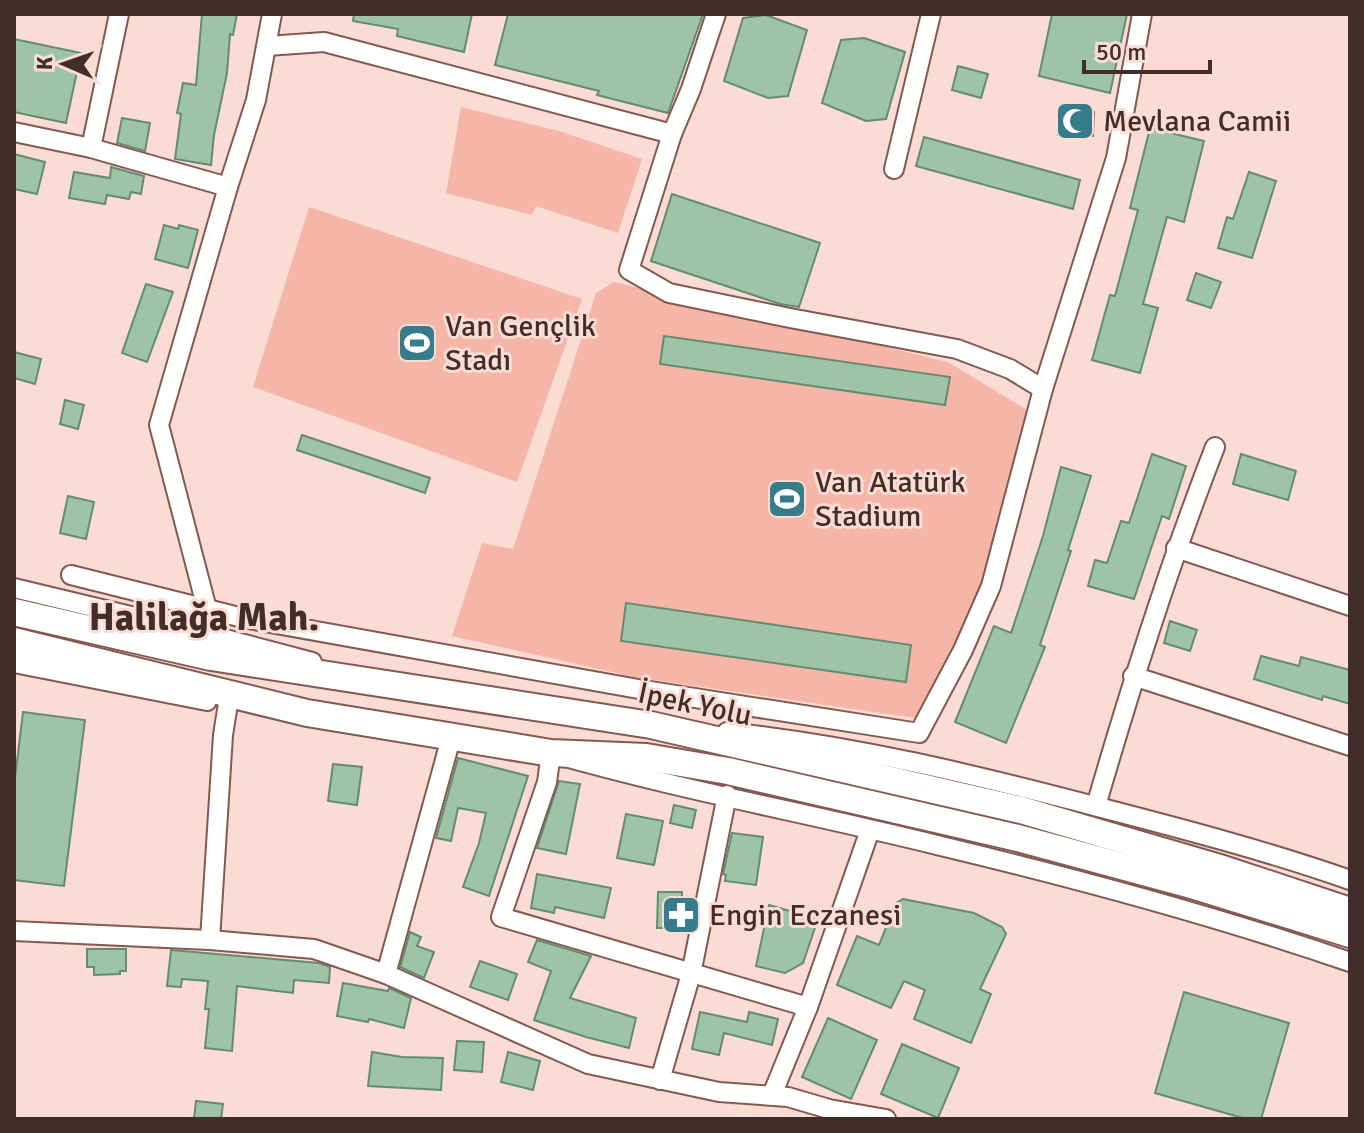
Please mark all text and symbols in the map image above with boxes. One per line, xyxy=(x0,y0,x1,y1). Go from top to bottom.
north arrow xyxy=(24,24,104,104)
scale bar xyxy=(1084,24,1210,74)
text: 50 m xyxy=(1096,37,1146,67)
text: K xyxy=(31,56,58,71)
mosque icon: Mevlana Camii xyxy=(1054,100,1096,142)
place label: Mevlana Camii xyxy=(1103,103,1291,140)
place label: Van Gençlik Stadı xyxy=(445,308,596,379)
sports icon: Van Gençlik Stadı xyxy=(396,322,438,364)
place label: Van Atatürk Stadium xyxy=(815,464,965,535)
sports icon: Van Atatürk Stadium xyxy=(766,478,808,520)
district label: Halilağa Mah. xyxy=(89,594,319,641)
street label: İpek Yolu xyxy=(635,674,755,735)
pharmacy icon: Engin Eczanesi xyxy=(660,894,702,936)
place label: Engin Eczanesi xyxy=(709,897,901,934)

